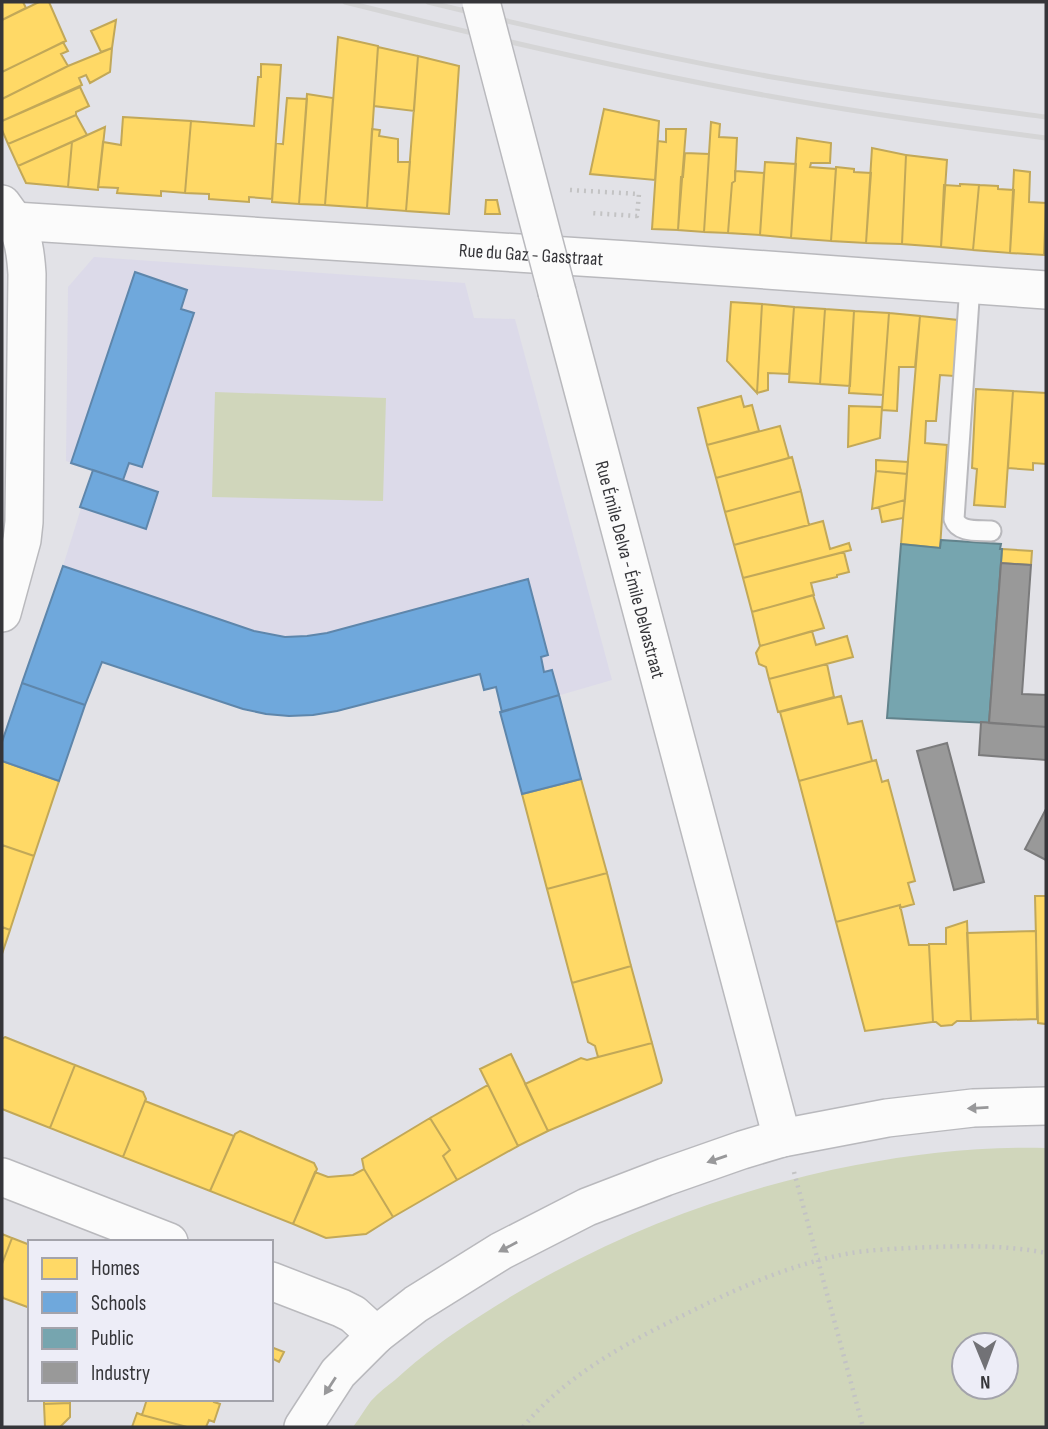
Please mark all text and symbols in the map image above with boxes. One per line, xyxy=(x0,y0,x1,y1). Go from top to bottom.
street label: Rue du Gaz - Gasstraat xyxy=(458,239,604,271)
street label: Rue Émile Delva - Émile Delvastraat xyxy=(589,458,669,681)
one-way arrow xyxy=(967,1103,989,1114)
one-way arrow xyxy=(706,1154,727,1165)
legend xyxy=(28,1240,273,1401)
one-way arrow xyxy=(498,1242,518,1253)
text: Homes xyxy=(91,1256,140,1281)
text: Schools xyxy=(91,1291,146,1316)
text: Public xyxy=(91,1326,134,1351)
north arrow xyxy=(950,1331,1020,1401)
text: Industry xyxy=(91,1361,150,1386)
text: N xyxy=(980,1370,991,1393)
one-way arrow xyxy=(323,1376,336,1395)

